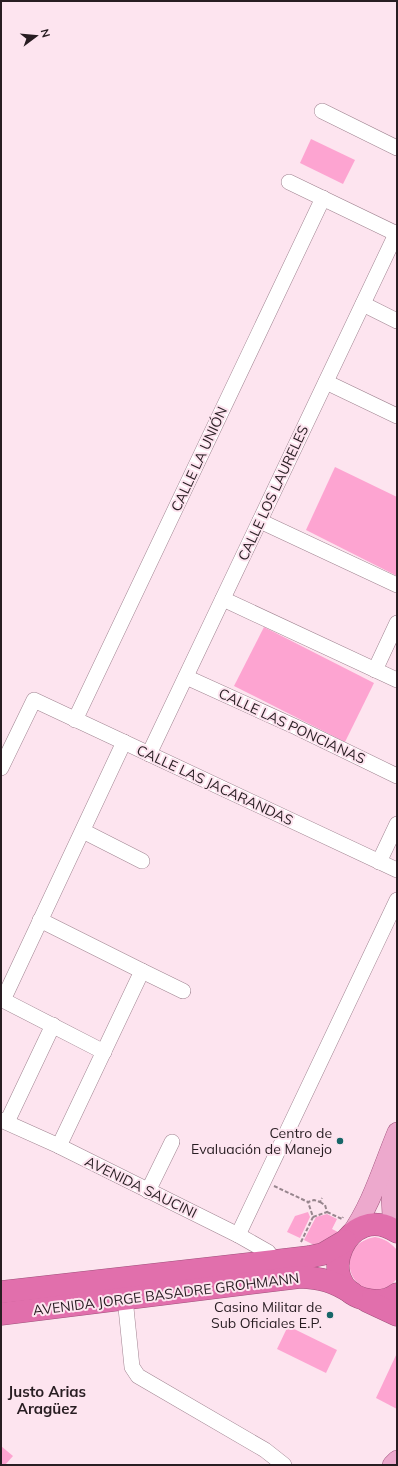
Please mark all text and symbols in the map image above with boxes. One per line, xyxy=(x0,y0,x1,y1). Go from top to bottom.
north arrow xyxy=(16,16,56,56)
text: N xyxy=(38,27,53,39)
street label: CALLE LA UNIÓN xyxy=(167,404,231,514)
street label: CALLE LOS LAURELES xyxy=(234,422,312,564)
street label: CALLE LAS PONCIANAS xyxy=(216,684,368,768)
street label: CALLE LAS JACARANDAS xyxy=(134,741,296,829)
place label: Centro de Evaluación de Manejo xyxy=(191,1124,332,1158)
marker: Centro de Evaluación de Manejo xyxy=(335,1136,345,1146)
street label: AVENIDA SAUCINI xyxy=(82,1152,200,1222)
street label: AVENIDA JORGE BASADRE GROHMANN xyxy=(32,1269,300,1319)
place label: Casino Militar de Sub Oficiales E.P. xyxy=(211,1298,322,1332)
marker: Casino Militar de Sub Oficiales E.P. xyxy=(325,1310,335,1320)
district label: Justo Arias Aragüez xyxy=(8,1382,86,1418)

